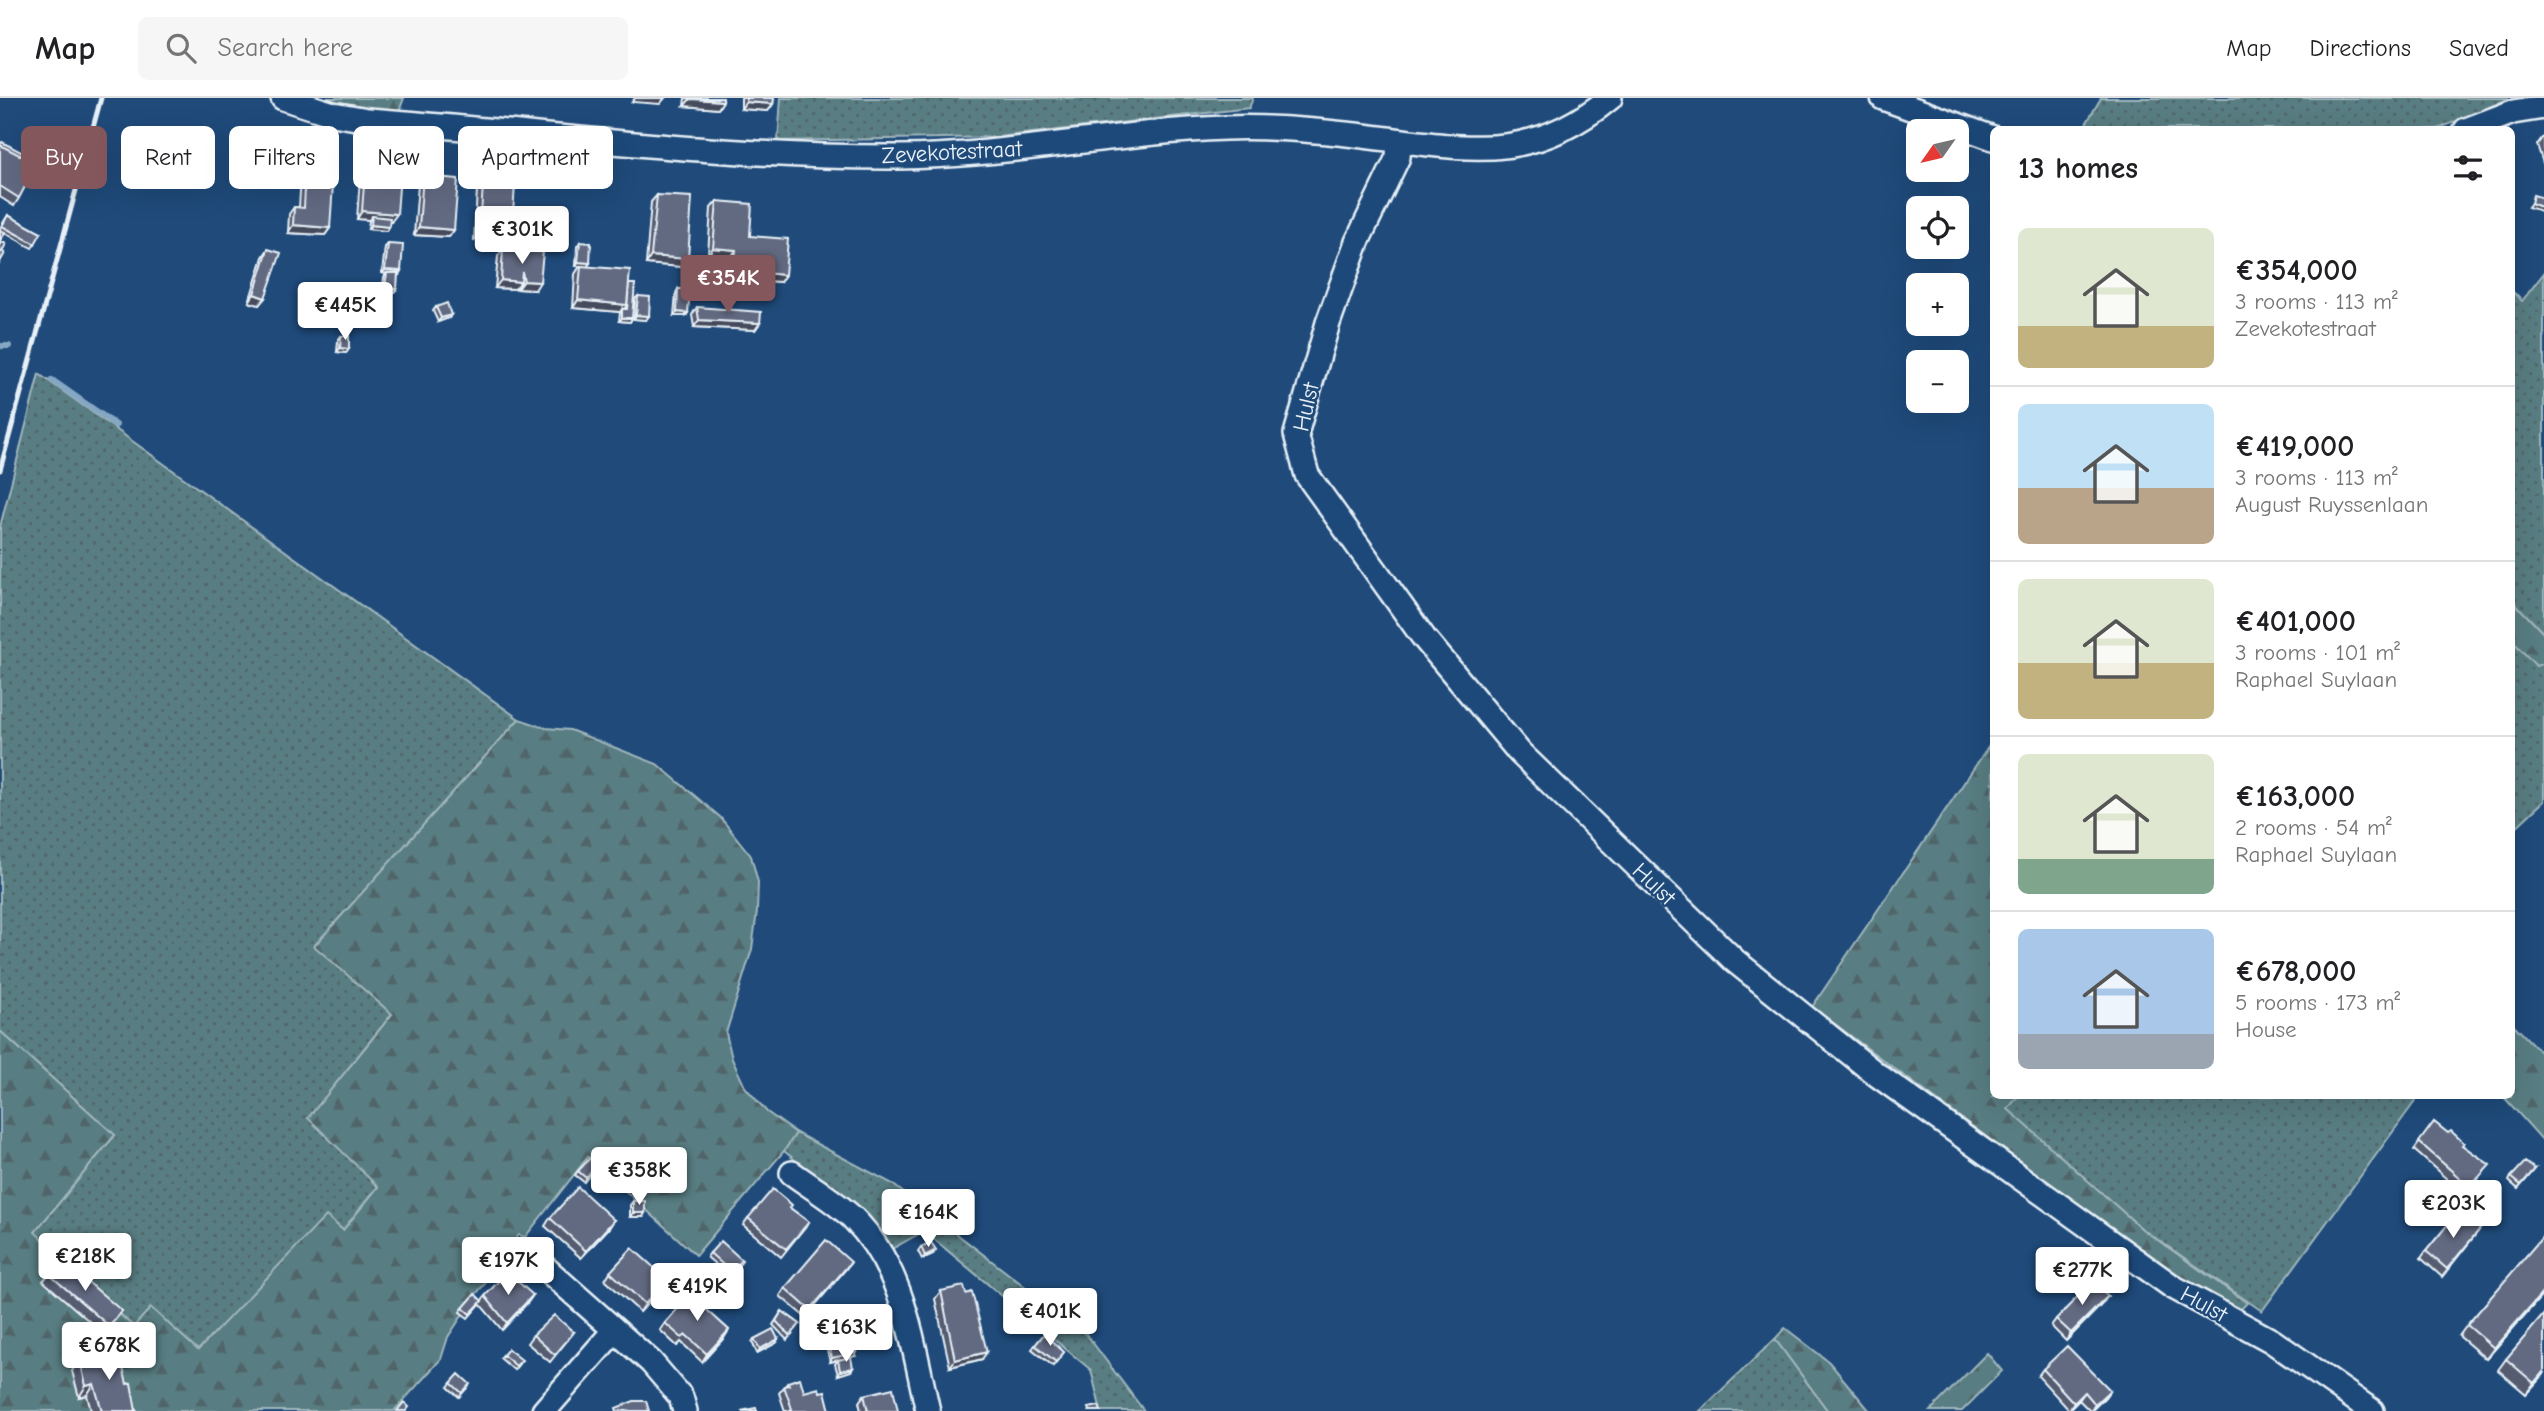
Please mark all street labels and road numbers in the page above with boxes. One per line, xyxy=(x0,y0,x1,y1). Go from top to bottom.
street label: Zevekotestraat xyxy=(881,135,1024,169)
street label: Hulst xyxy=(1287,378,1325,434)
street label: Hulst xyxy=(1627,857,1682,912)
street label: Hulst xyxy=(2176,1280,2233,1329)

